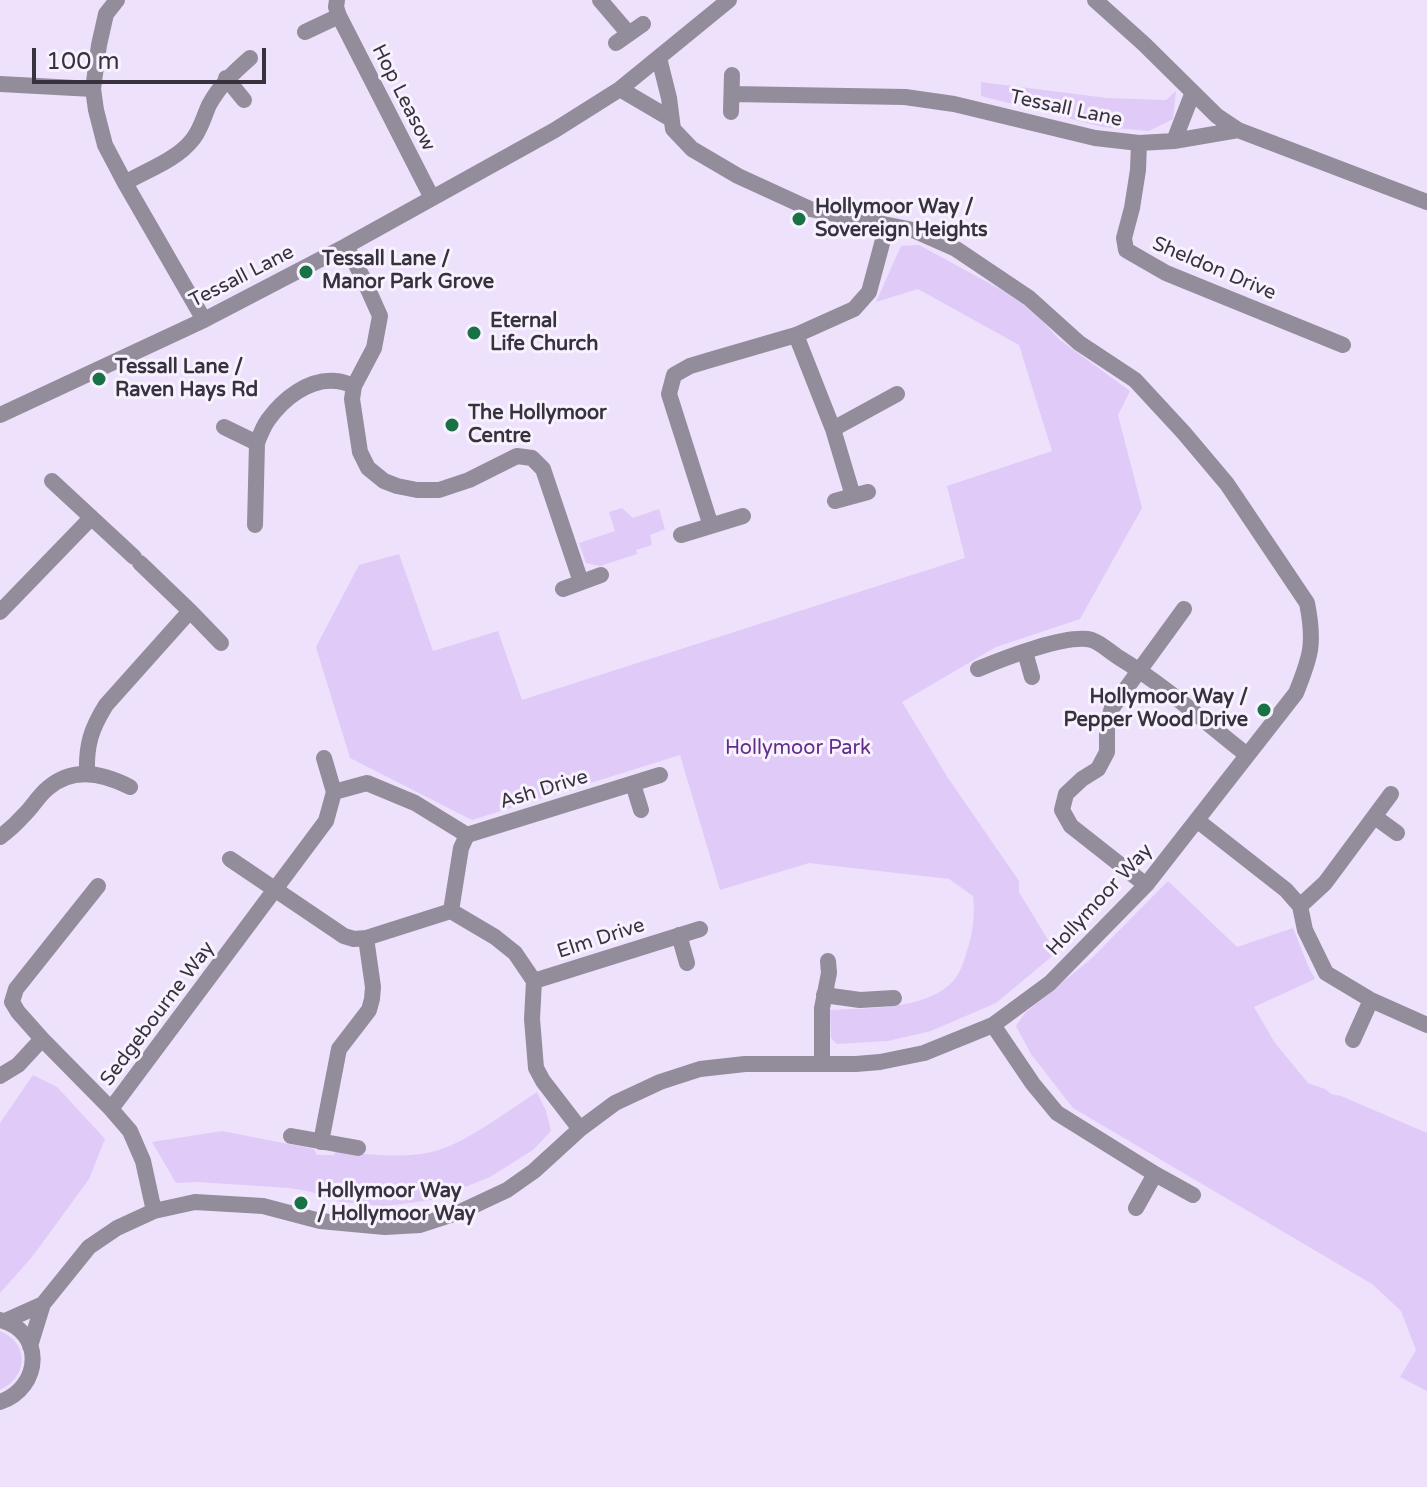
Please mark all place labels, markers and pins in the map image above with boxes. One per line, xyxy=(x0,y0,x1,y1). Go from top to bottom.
place label: Hollymoor Way / Sovereign Heights xyxy=(815,196,988,243)
marker: Hollymoor Way / Sovereign Heights xyxy=(790,210,808,228)
place label: Tessall Lane / Manor Park Grove xyxy=(322,248,494,295)
marker: Tessall Lane / Manor Park Grove xyxy=(297,263,315,281)
place label: Eternal Life Church xyxy=(490,310,598,357)
marker: Eternal Life Church xyxy=(465,324,483,342)
place label: Tessall Lane / Raven Hays Rd xyxy=(115,356,258,403)
marker: Tessall Lane / Raven Hays Rd xyxy=(90,370,108,388)
place label: The Hollymoor Centre xyxy=(468,402,607,449)
marker: The Hollymoor Centre xyxy=(443,416,461,434)
place label: Hollymoor Way / Pepper Wood Drive xyxy=(1063,686,1248,733)
marker: Hollymoor Way / Pepper Wood Drive xyxy=(1255,701,1273,719)
place label: Hollymoor Way / Hollymoor Way xyxy=(317,1180,475,1227)
marker: Hollymoor Way / Hollymoor Way xyxy=(292,1194,310,1212)

